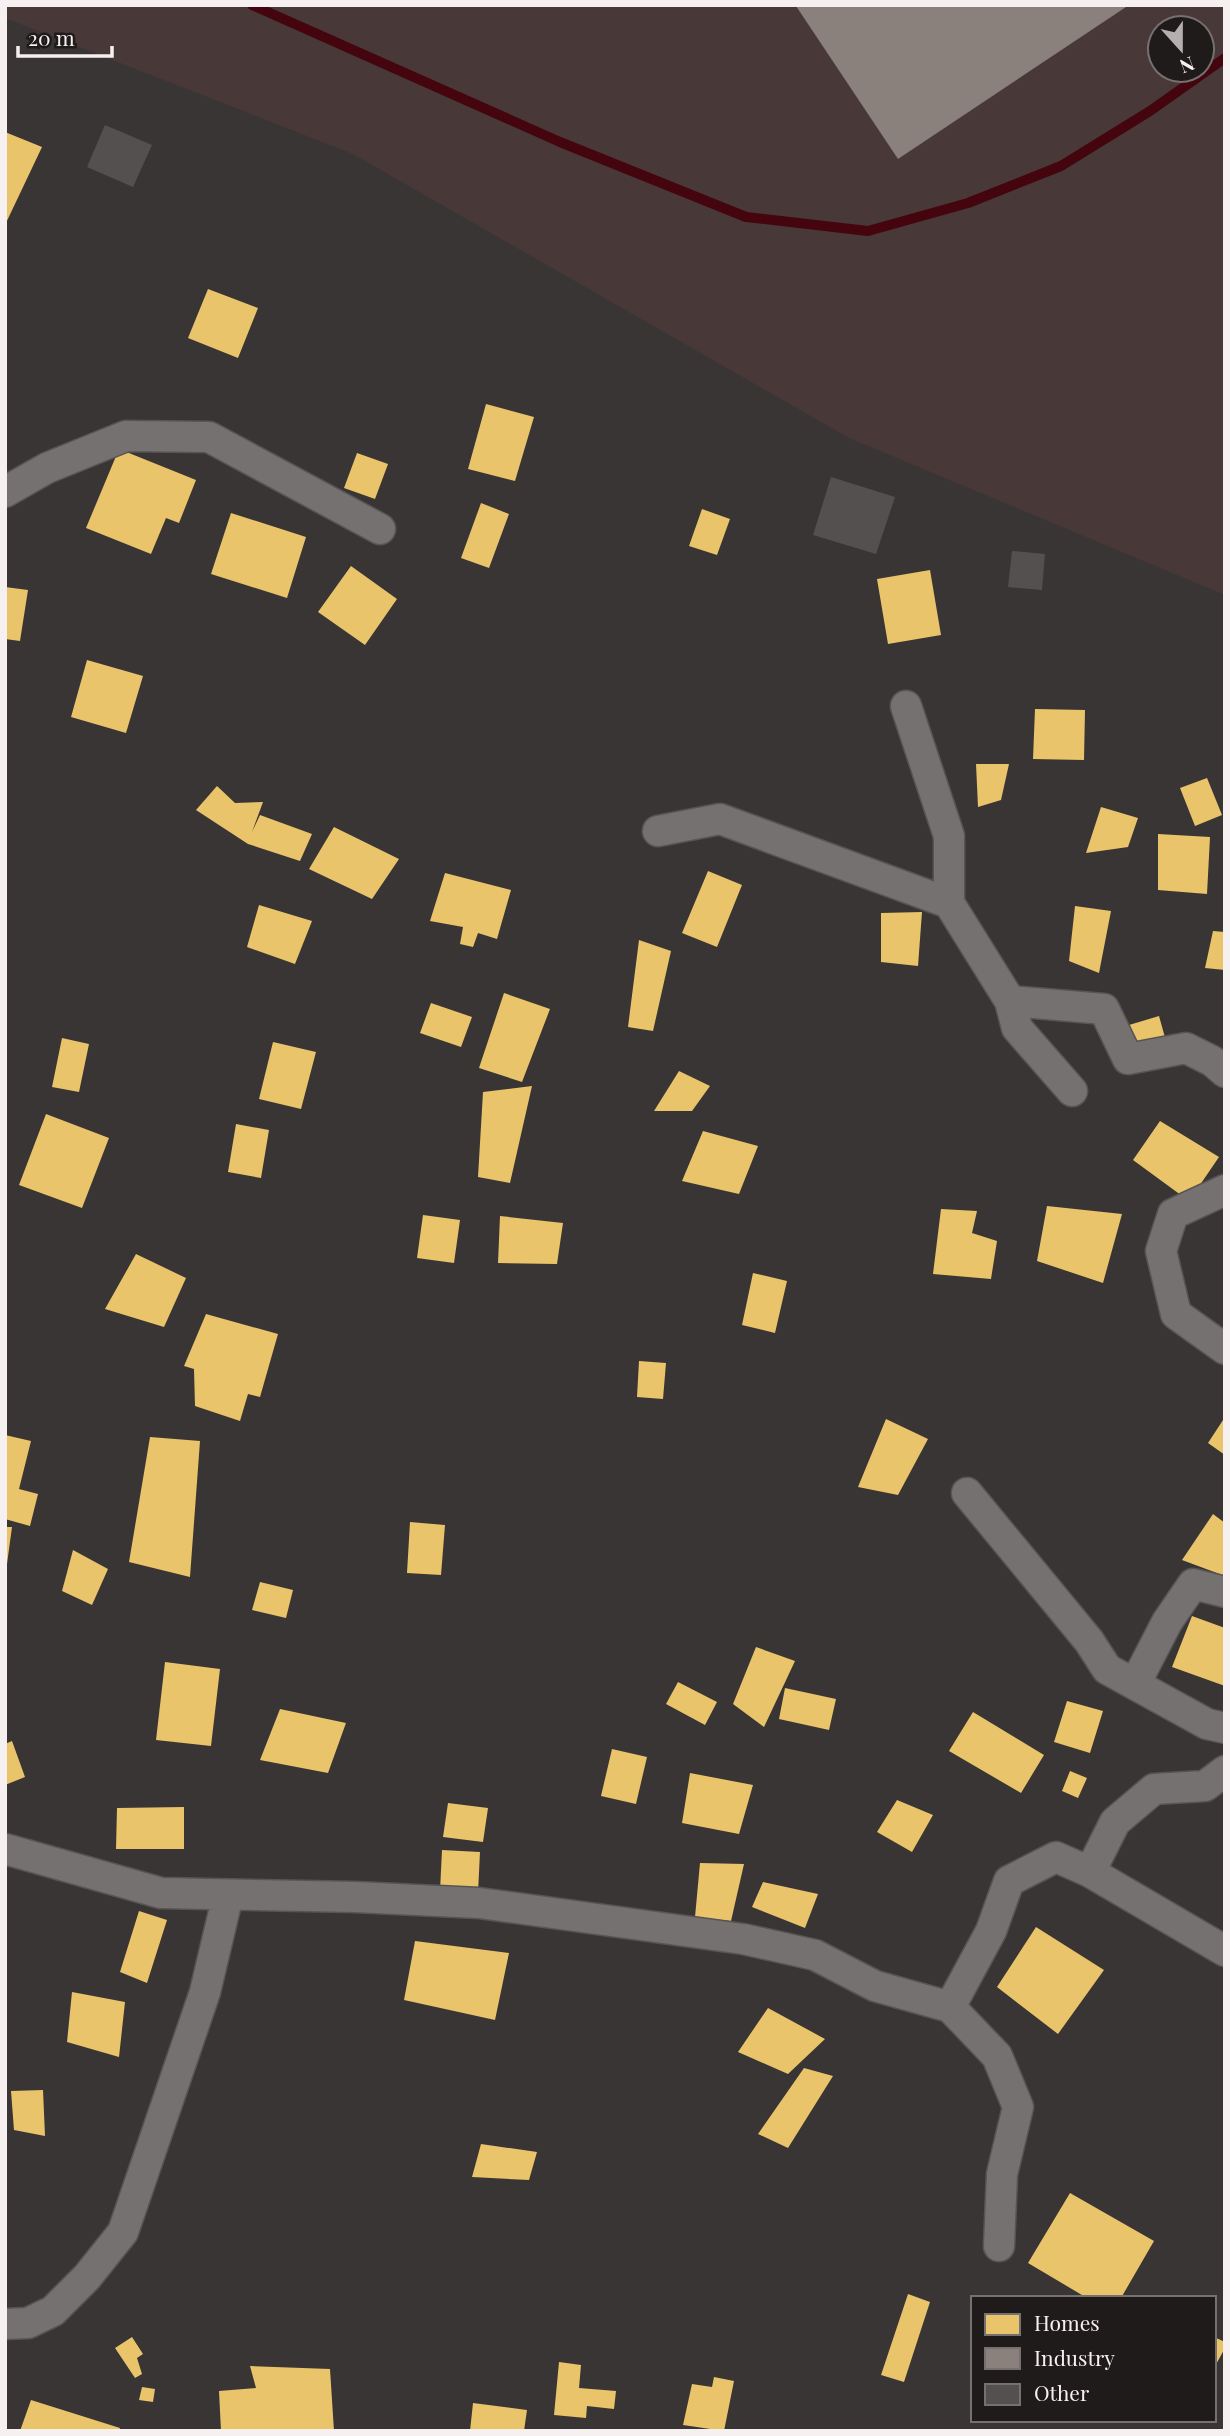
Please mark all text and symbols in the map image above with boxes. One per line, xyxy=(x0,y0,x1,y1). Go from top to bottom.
scale bar xyxy=(18,14,112,58)
north arrow xyxy=(1146,14,1216,84)
text: 20 m xyxy=(28,23,75,51)
text: N xyxy=(1176,51,1199,80)
legend xyxy=(971,2296,1216,2422)
text: Homes xyxy=(1034,2308,1100,2336)
text: Industry xyxy=(1034,2343,1115,2371)
text: Other xyxy=(1034,2378,1090,2406)

